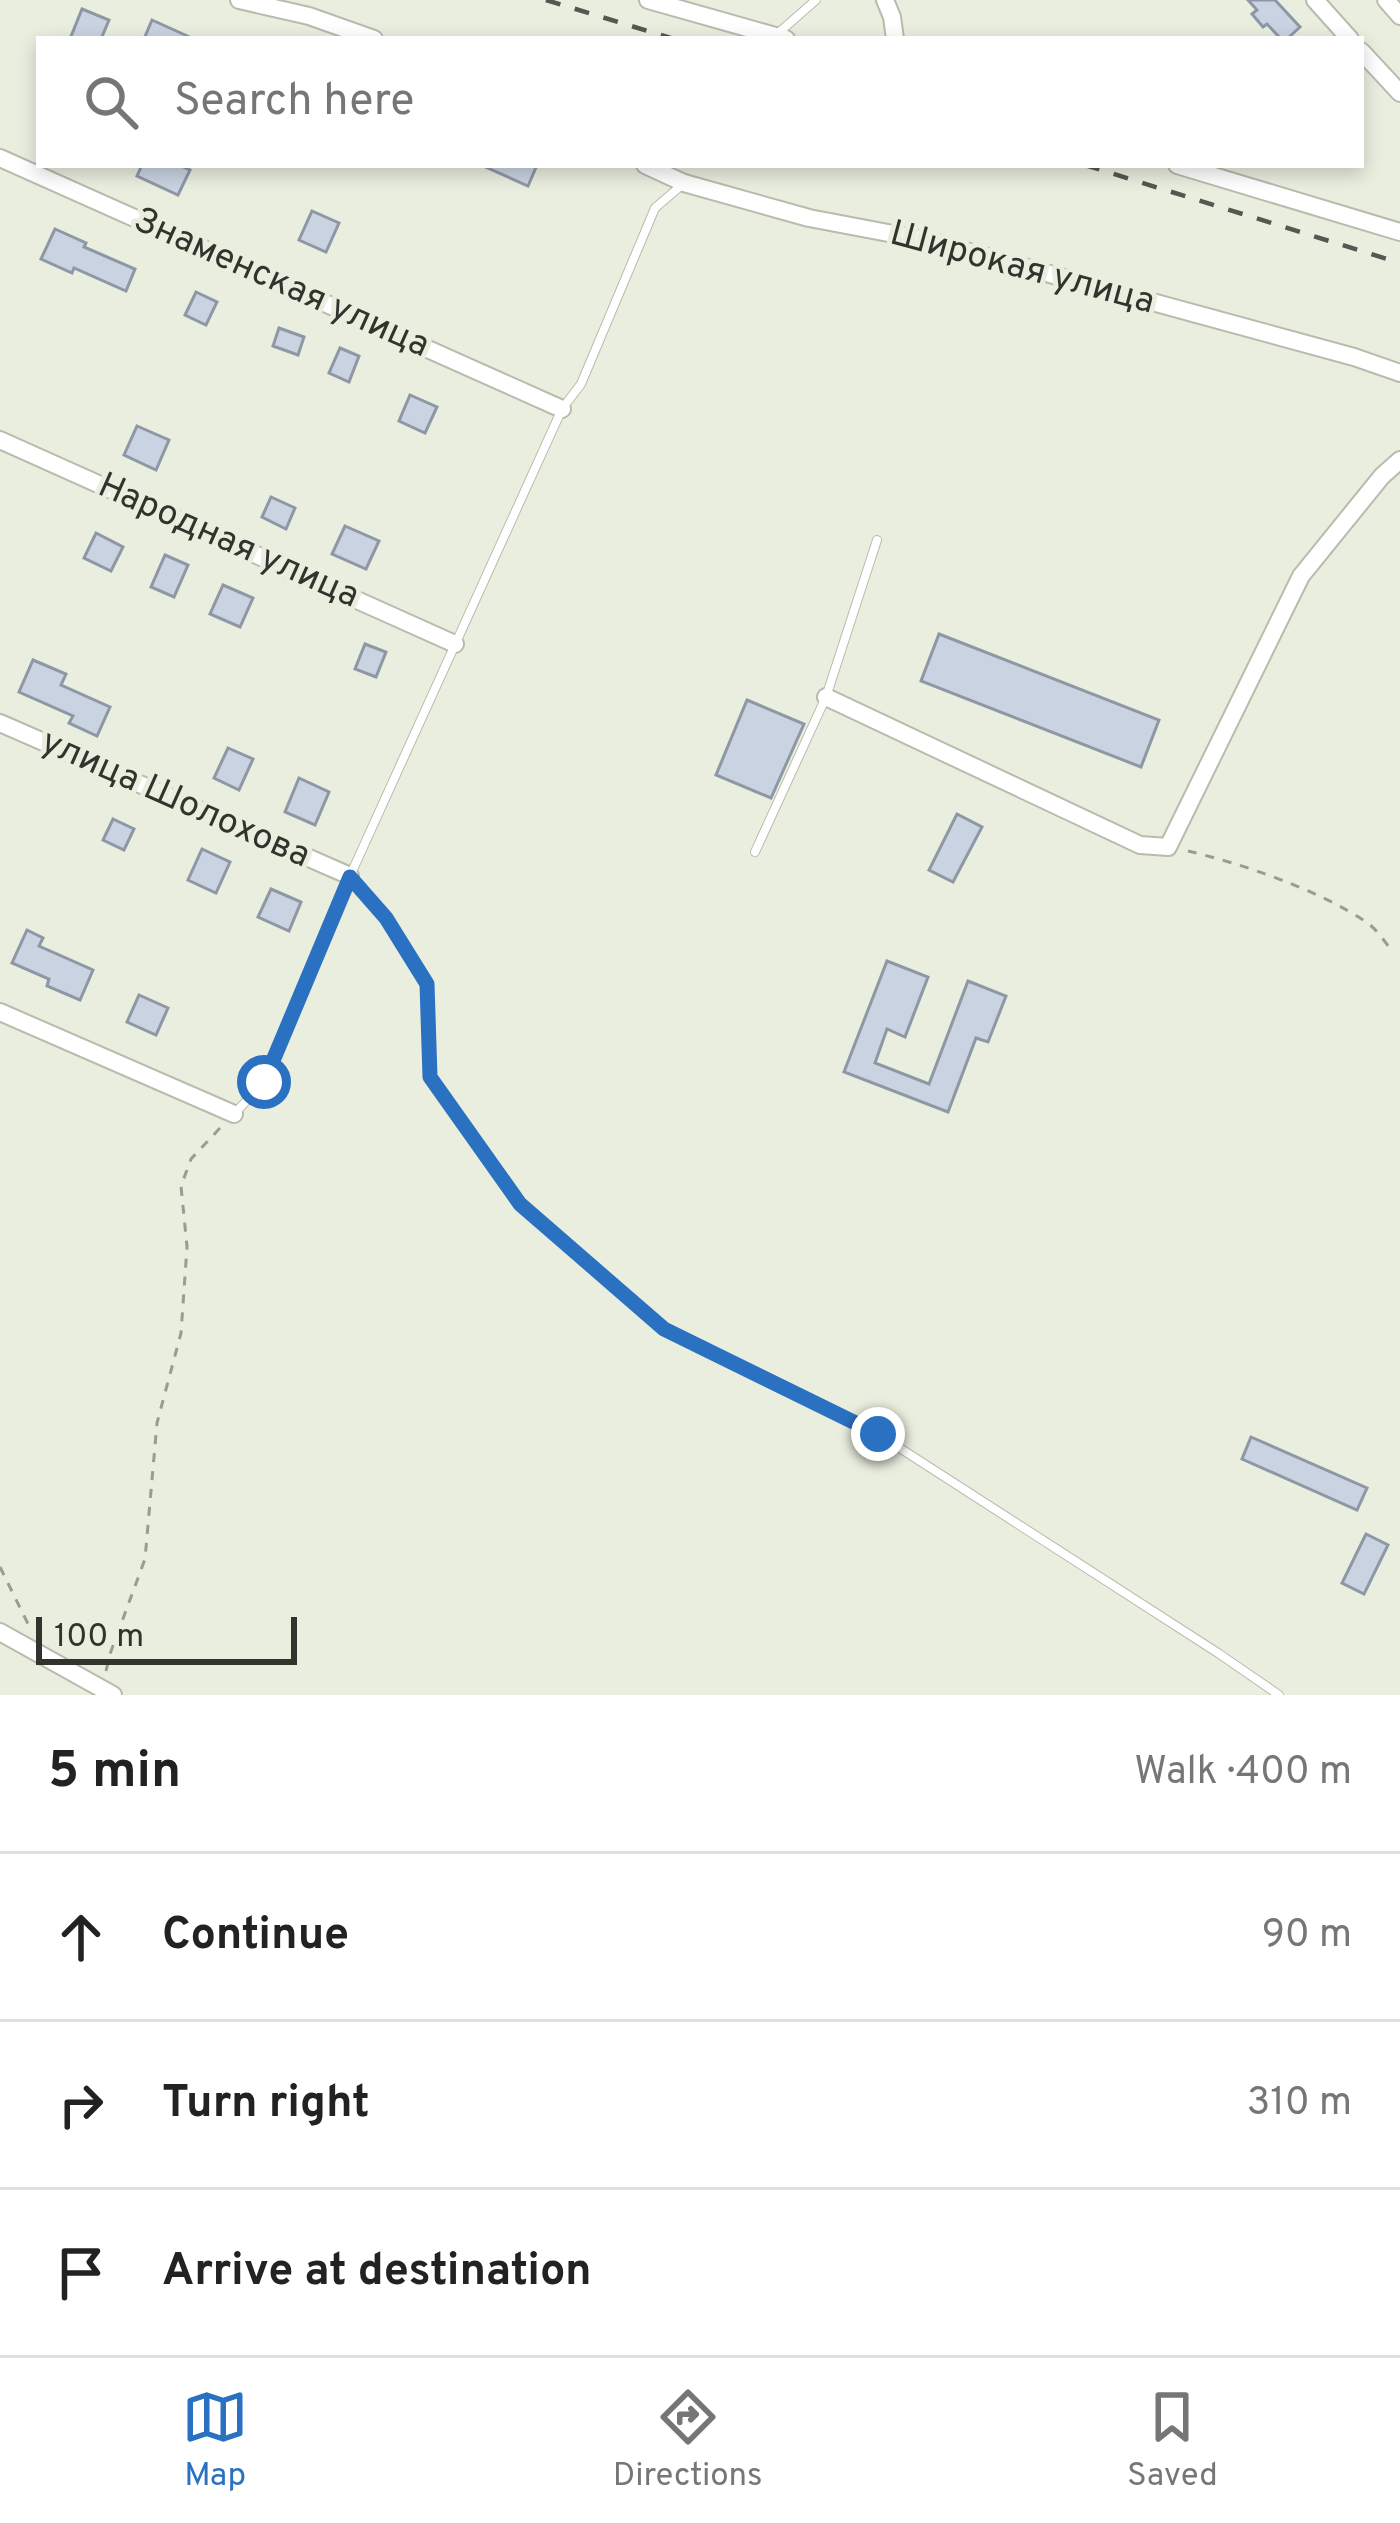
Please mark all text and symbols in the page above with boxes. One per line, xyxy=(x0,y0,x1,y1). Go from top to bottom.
search box xyxy=(36,36,1364,168)
icon: search xyxy=(78,69,144,135)
text: Search here xyxy=(174,74,414,131)
street label: Знаменская улица xyxy=(126,198,436,370)
street label: Широкая улица xyxy=(885,212,1159,326)
street label: Народная улица xyxy=(90,464,366,620)
street label: улица Шолохова xyxy=(33,720,317,880)
route start xyxy=(237,1055,291,1109)
route end xyxy=(851,1407,905,1461)
scale bar xyxy=(36,1611,297,1664)
text: 100 m xyxy=(54,1617,144,1659)
text: 5 min xyxy=(48,1741,181,1806)
text: Walk · 400 m xyxy=(1134,1749,1352,1798)
icon: ahead xyxy=(48,1904,114,1970)
text: Continue xyxy=(162,1908,349,1965)
text: 90 m xyxy=(1262,1912,1352,1961)
icon: right xyxy=(48,2072,114,2138)
text: Turn right xyxy=(162,2076,370,2133)
text: 310 m xyxy=(1247,2080,1352,2129)
icon: arrive xyxy=(48,2240,114,2306)
text: Arrive at destination xyxy=(162,2244,592,2301)
tab: Map xyxy=(182,2384,248,2498)
tab: Directions xyxy=(613,2384,763,2498)
tab: Saved xyxy=(1127,2384,1218,2498)

